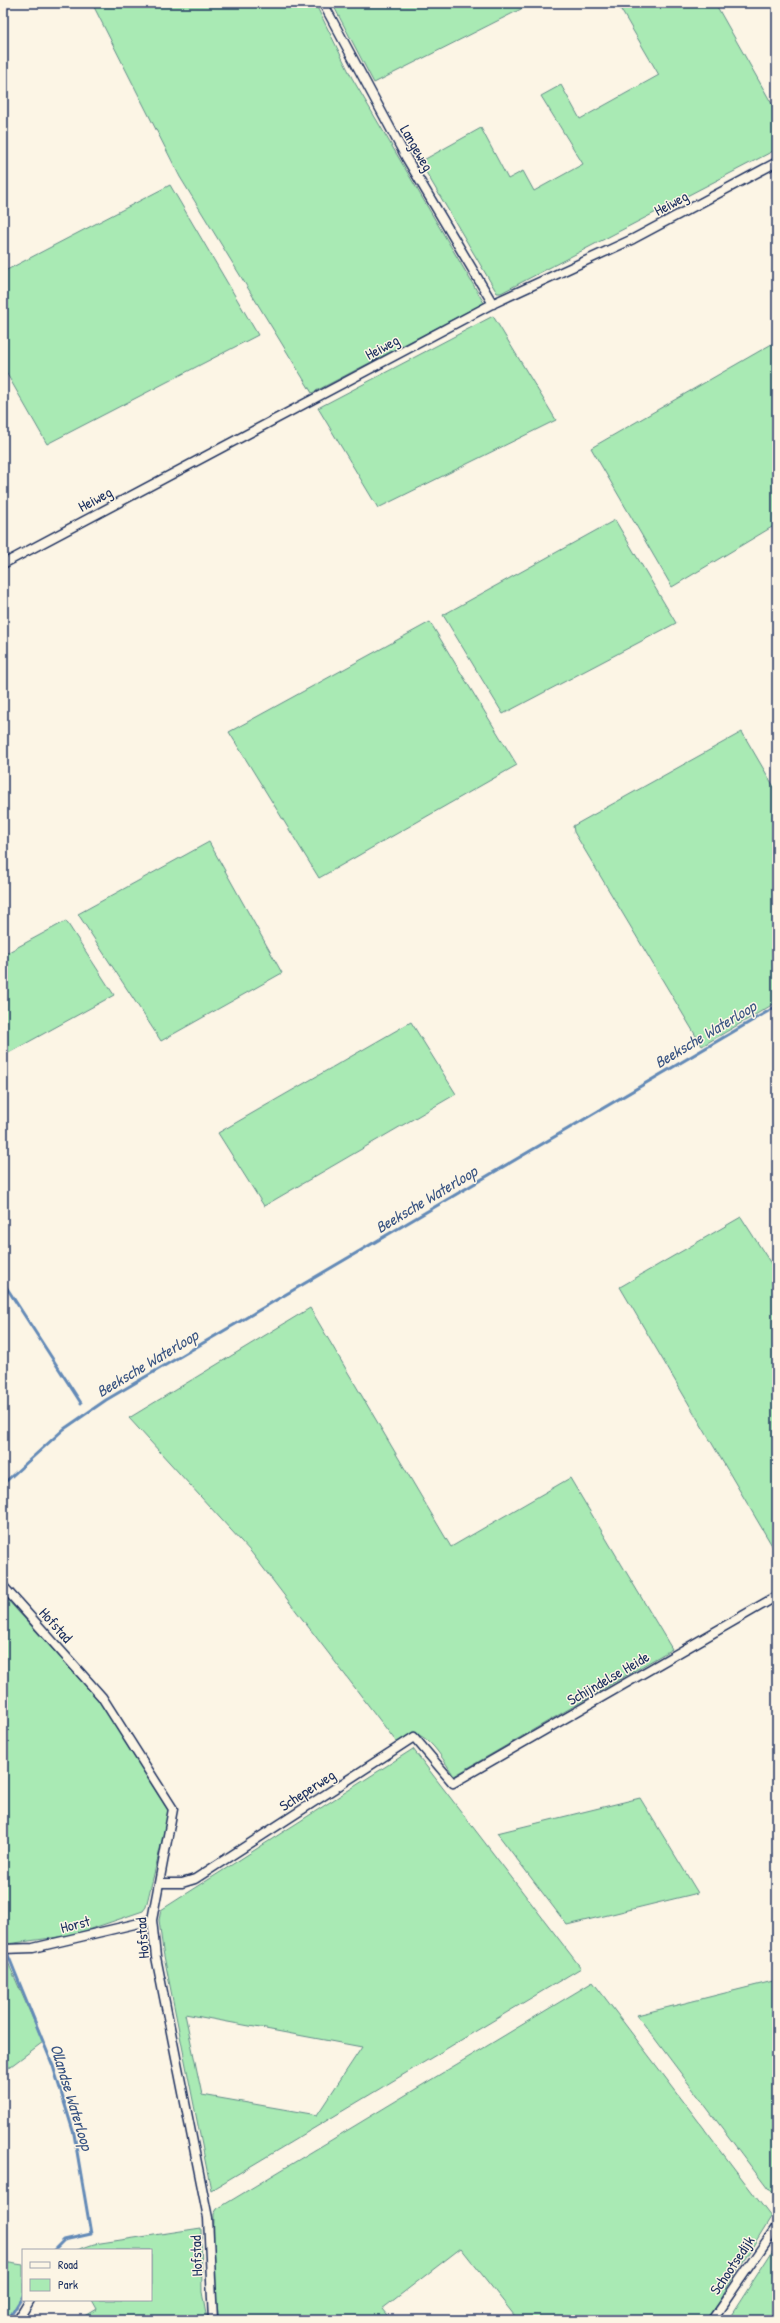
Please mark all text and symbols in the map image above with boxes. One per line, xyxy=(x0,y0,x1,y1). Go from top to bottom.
street label: Langeweg xyxy=(395,121,439,175)
street label: Heiweg xyxy=(650,185,692,221)
street label: Heiweg xyxy=(361,329,403,365)
street label: Heiweg xyxy=(74,481,116,517)
water label: Beeksche Waterloop xyxy=(650,994,761,1073)
water label: Beeksche Waterloop xyxy=(371,1159,482,1238)
water label: Beeksche Waterloop xyxy=(92,1323,203,1402)
street label: Hofstad xyxy=(34,1603,78,1647)
street label: Schijndelse Heide xyxy=(563,1646,653,1710)
street label: Scheperweg xyxy=(275,1764,339,1816)
street label: Horst xyxy=(58,1910,93,1938)
street label: Hofstad xyxy=(130,1917,154,1959)
water label: Ollandse Waterloop xyxy=(45,2041,99,2154)
street label: Schootsedijk xyxy=(705,2231,759,2299)
street label: Hofstad xyxy=(185,2235,207,2277)
legend xyxy=(22,2249,152,2301)
text: Road xyxy=(58,2256,78,2273)
text: Park xyxy=(58,2276,78,2293)

